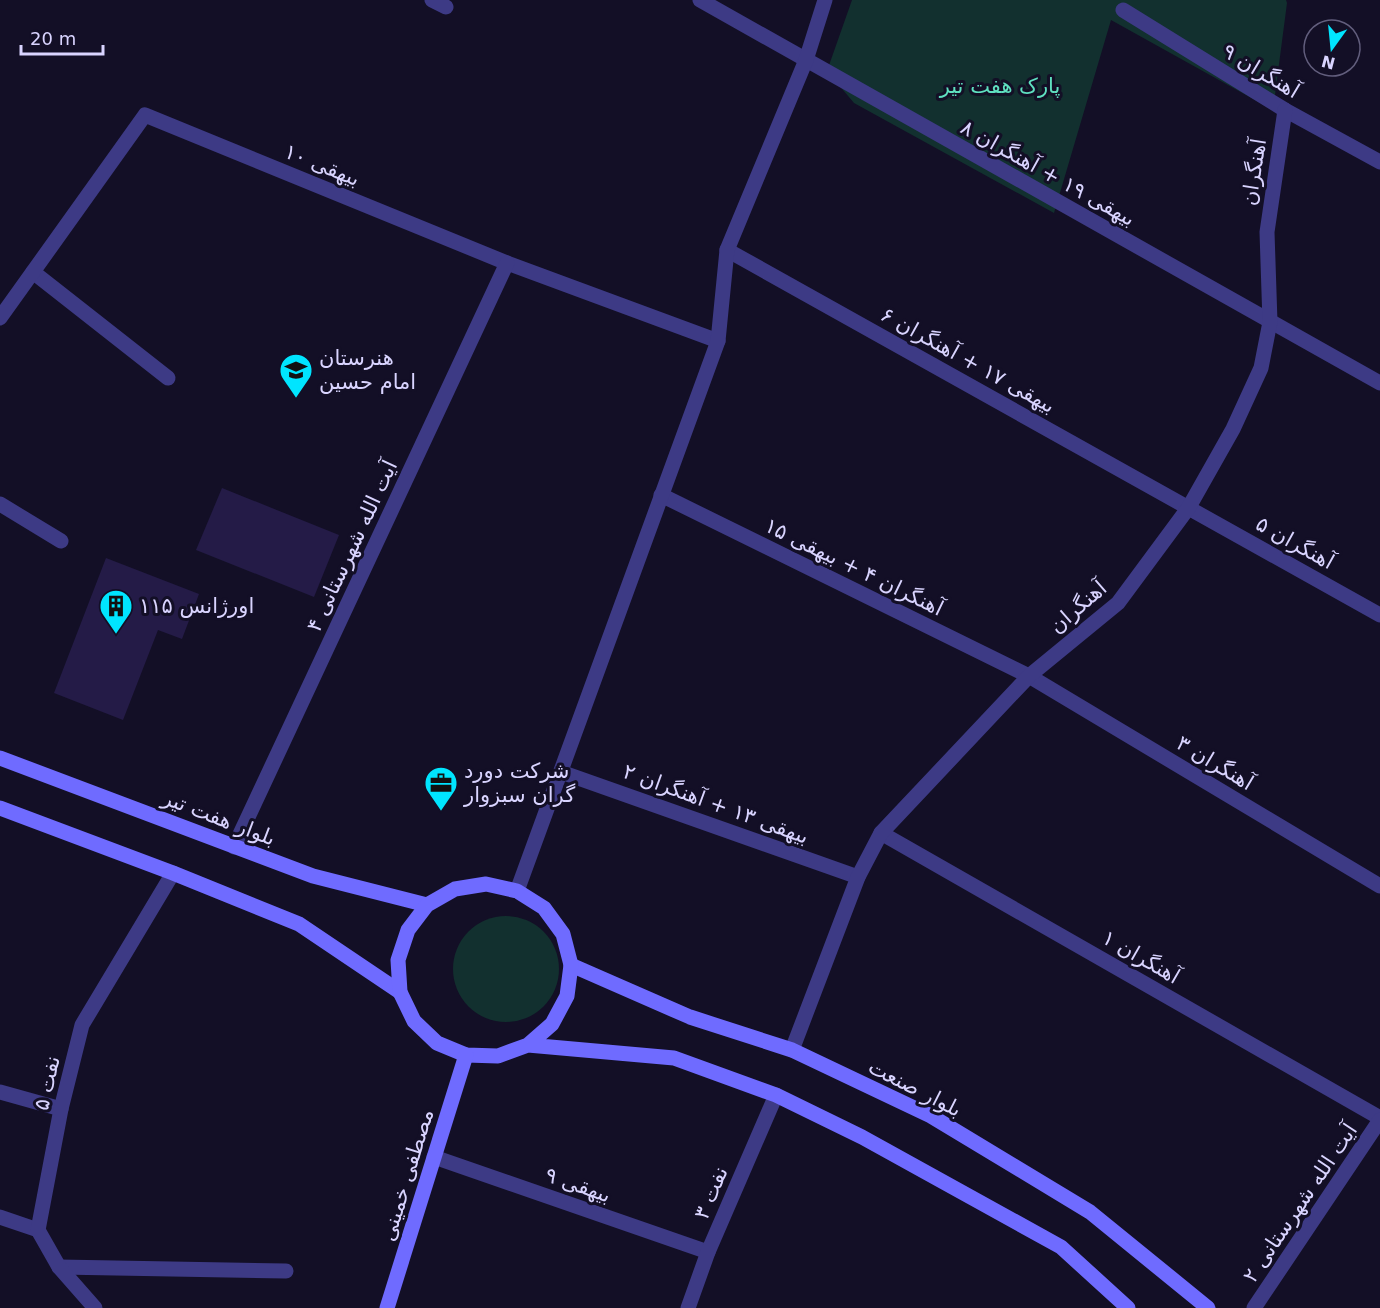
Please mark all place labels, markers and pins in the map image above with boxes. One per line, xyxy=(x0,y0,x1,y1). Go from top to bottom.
place label: هنرستان امام حسین xyxy=(319,346,416,394)
school or university icon: هنرستان امام حسین xyxy=(278,352,314,399)
building icon: اورژانس ۱۱۵ xyxy=(98,588,134,635)
place label: اورژانس ۱۱۵ xyxy=(139,594,254,618)
place label: شرکت دورد گران سبزوار xyxy=(463,759,575,807)
office icon: شرکت دورد گران سبزوار xyxy=(423,765,459,812)

